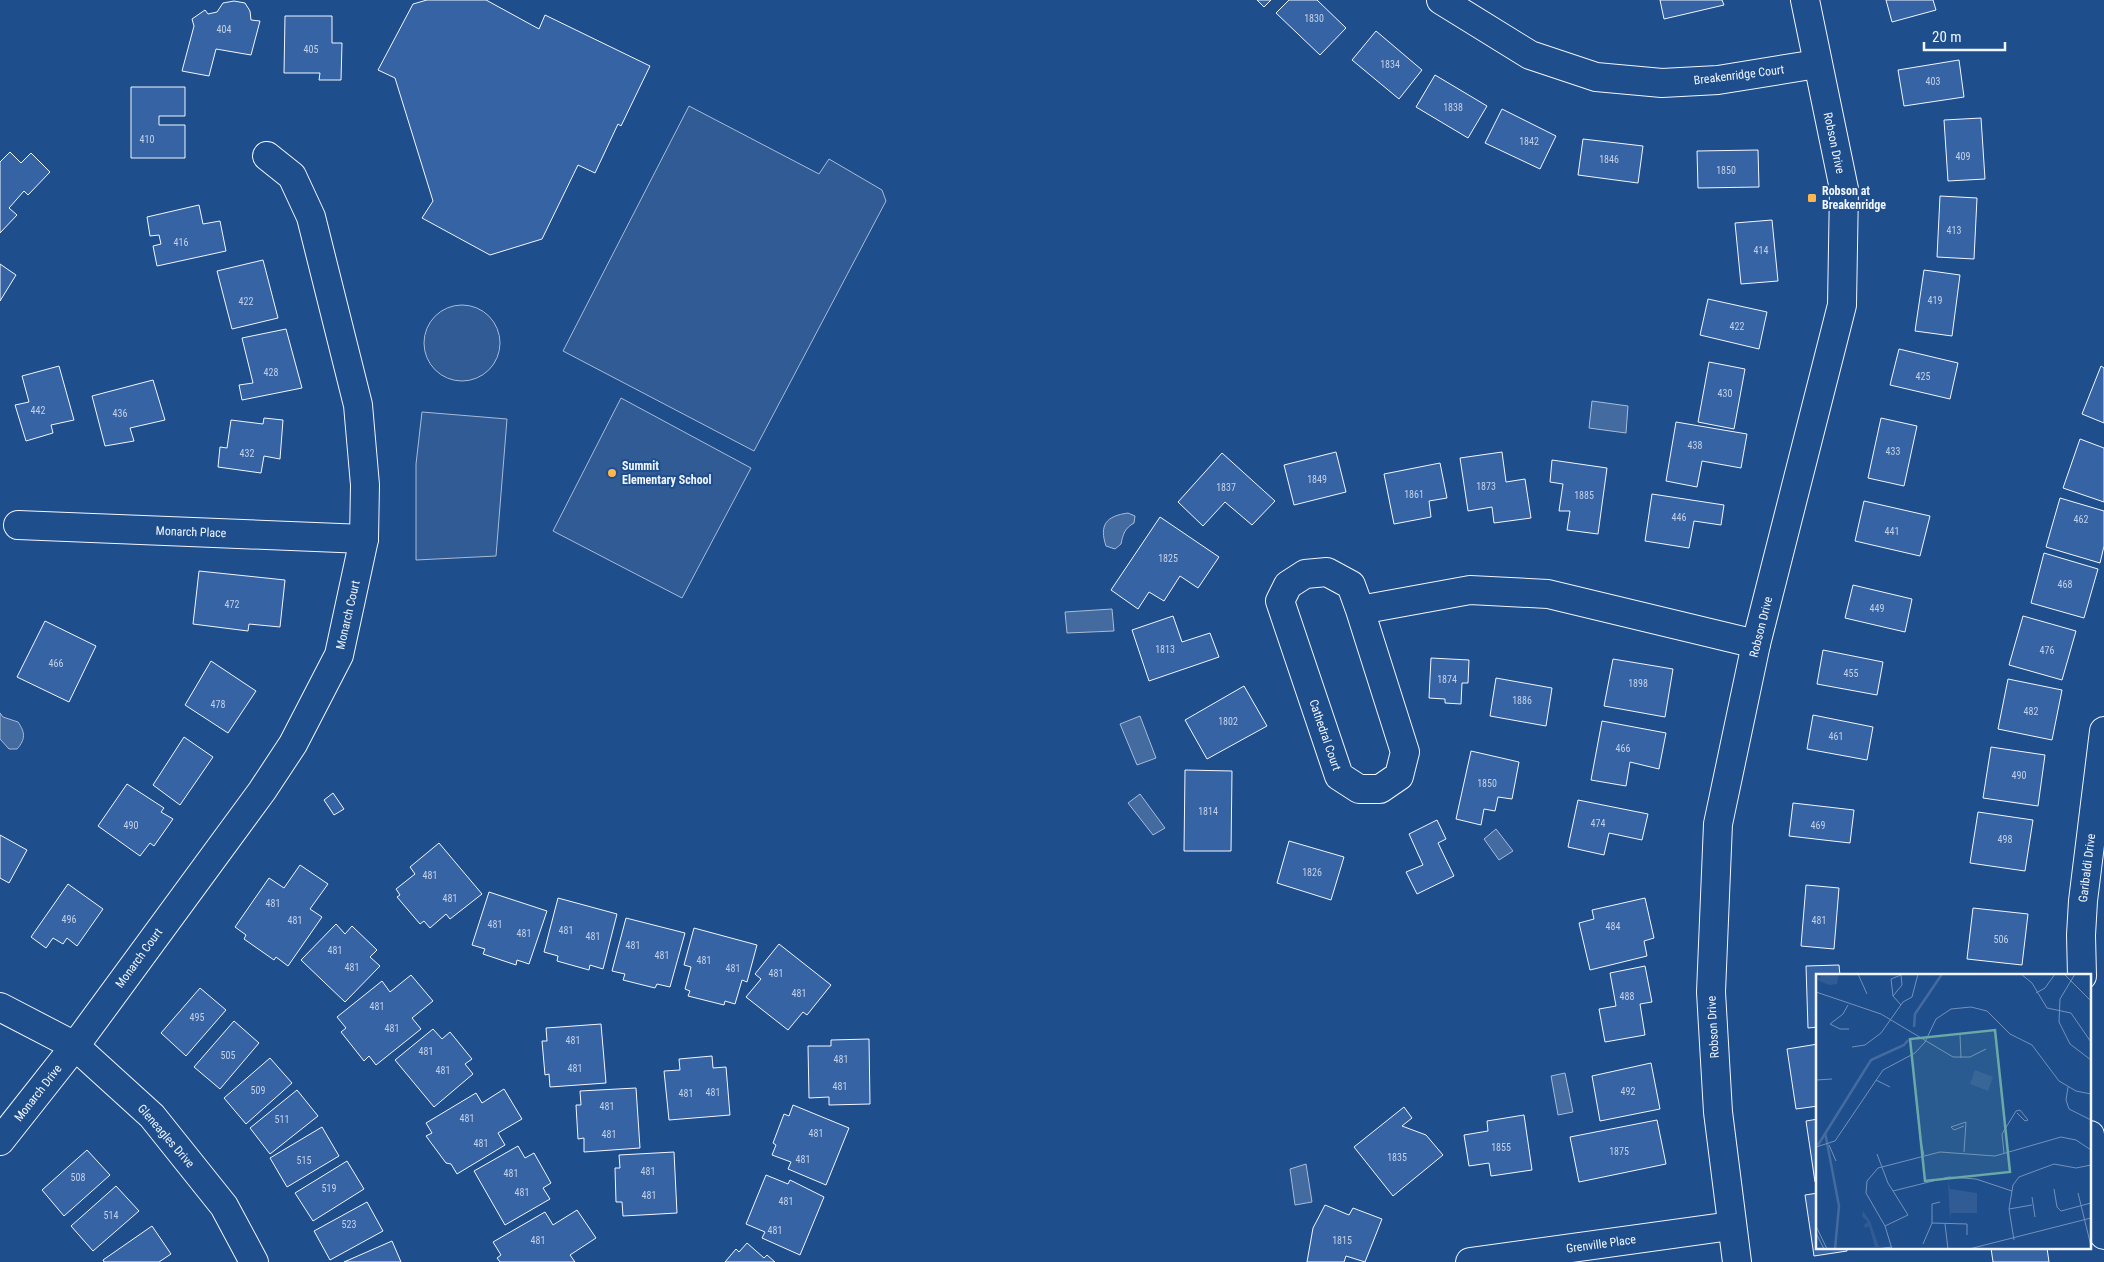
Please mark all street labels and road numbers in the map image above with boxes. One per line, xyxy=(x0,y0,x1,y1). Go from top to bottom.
street label: Breakenridge Court xyxy=(1693,62,1785,87)
street label: Robson Drive xyxy=(1821,111,1847,175)
street label: Monarch Place xyxy=(155,524,227,540)
street label: Monarch Court xyxy=(333,579,363,651)
street label: Robson Drive xyxy=(1747,595,1775,659)
street label: Cathedral Court xyxy=(1306,698,1344,773)
street label: Garibaldi Drive xyxy=(2076,833,2098,903)
street label: Monarch Court xyxy=(113,925,166,991)
street label: Robson Drive xyxy=(1704,995,1722,1058)
street label: Monarch Drive xyxy=(11,1062,65,1124)
street label: Gleneagles Drive xyxy=(135,1102,197,1171)
street label: Grenville Place xyxy=(1565,1232,1637,1256)

